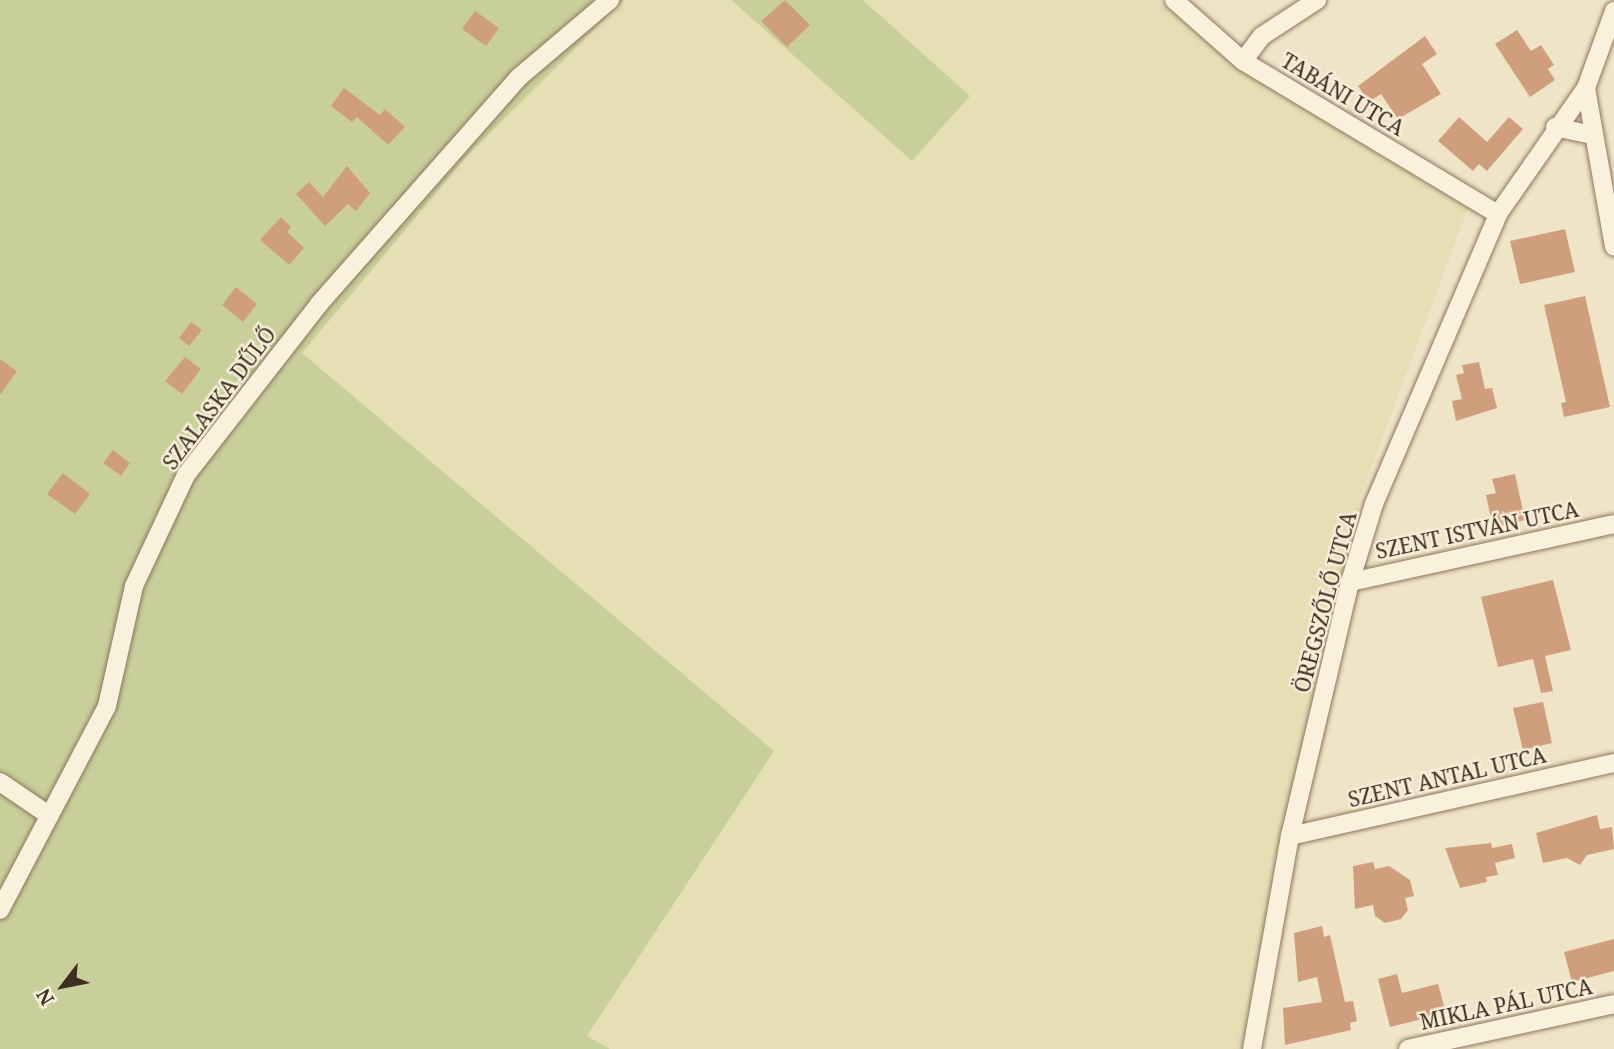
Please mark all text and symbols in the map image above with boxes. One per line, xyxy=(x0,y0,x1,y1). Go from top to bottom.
street label: TABÁNI UTCA xyxy=(1277,47,1409,141)
street label: SZALASKA DŰLŐ xyxy=(157,322,281,474)
street label: SZENT ISTVÁN UTCA xyxy=(1373,496,1581,564)
street label: ÖREGSZŐLŐ UTCA xyxy=(1289,509,1361,695)
street label: SZENT ANTAL UTCA xyxy=(1346,742,1548,812)
north arrow xyxy=(28,951,98,1021)
street label: MIKLA PÁL UTCA xyxy=(1417,973,1595,1035)
text: N xyxy=(30,984,60,1010)

